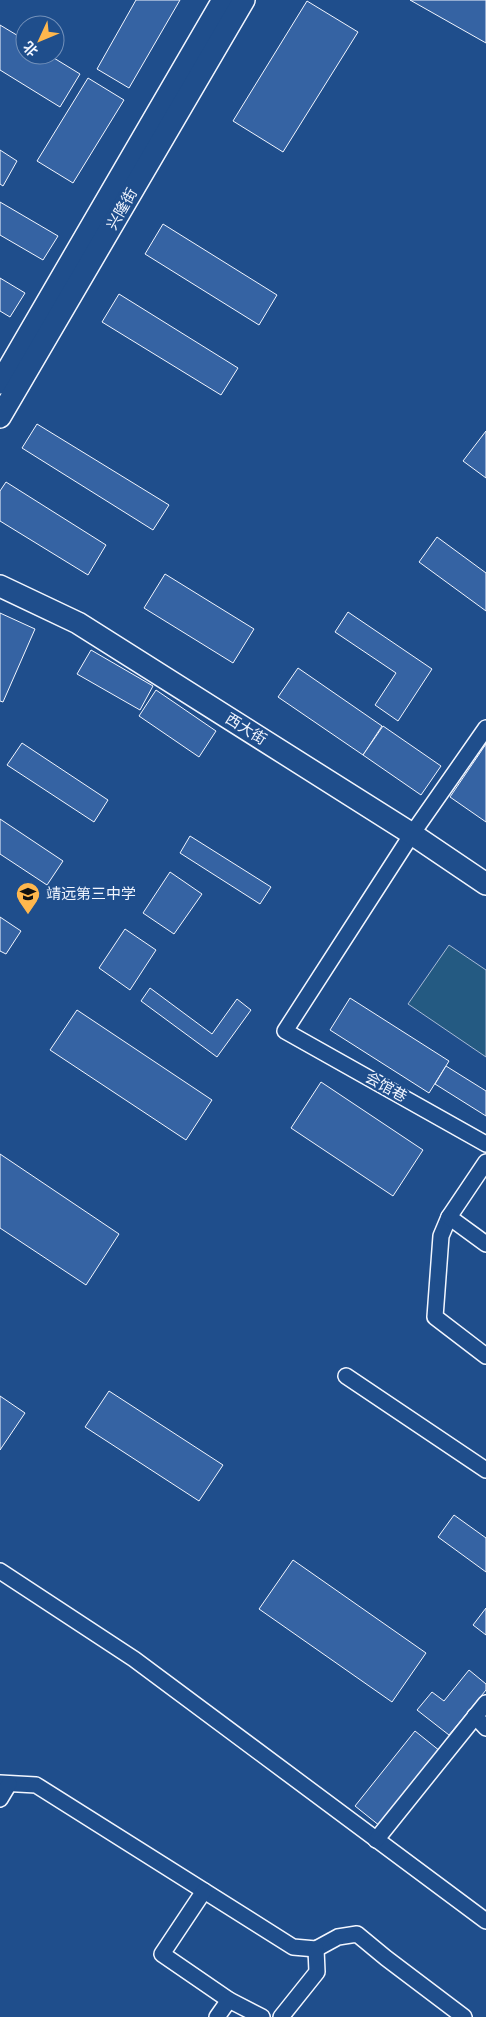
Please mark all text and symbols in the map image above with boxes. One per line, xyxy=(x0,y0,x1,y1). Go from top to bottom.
north arrow xyxy=(15,15,65,65)
text: 北 xyxy=(19,38,42,60)
street label: 兴隆街 xyxy=(102,185,141,233)
street label: 西大街 xyxy=(222,709,270,749)
school or university icon: 靖远第三中学 xyxy=(15,881,41,915)
place label: 靖远第三中学 xyxy=(46,884,136,903)
street label: 会馆巷 xyxy=(362,1067,411,1106)

